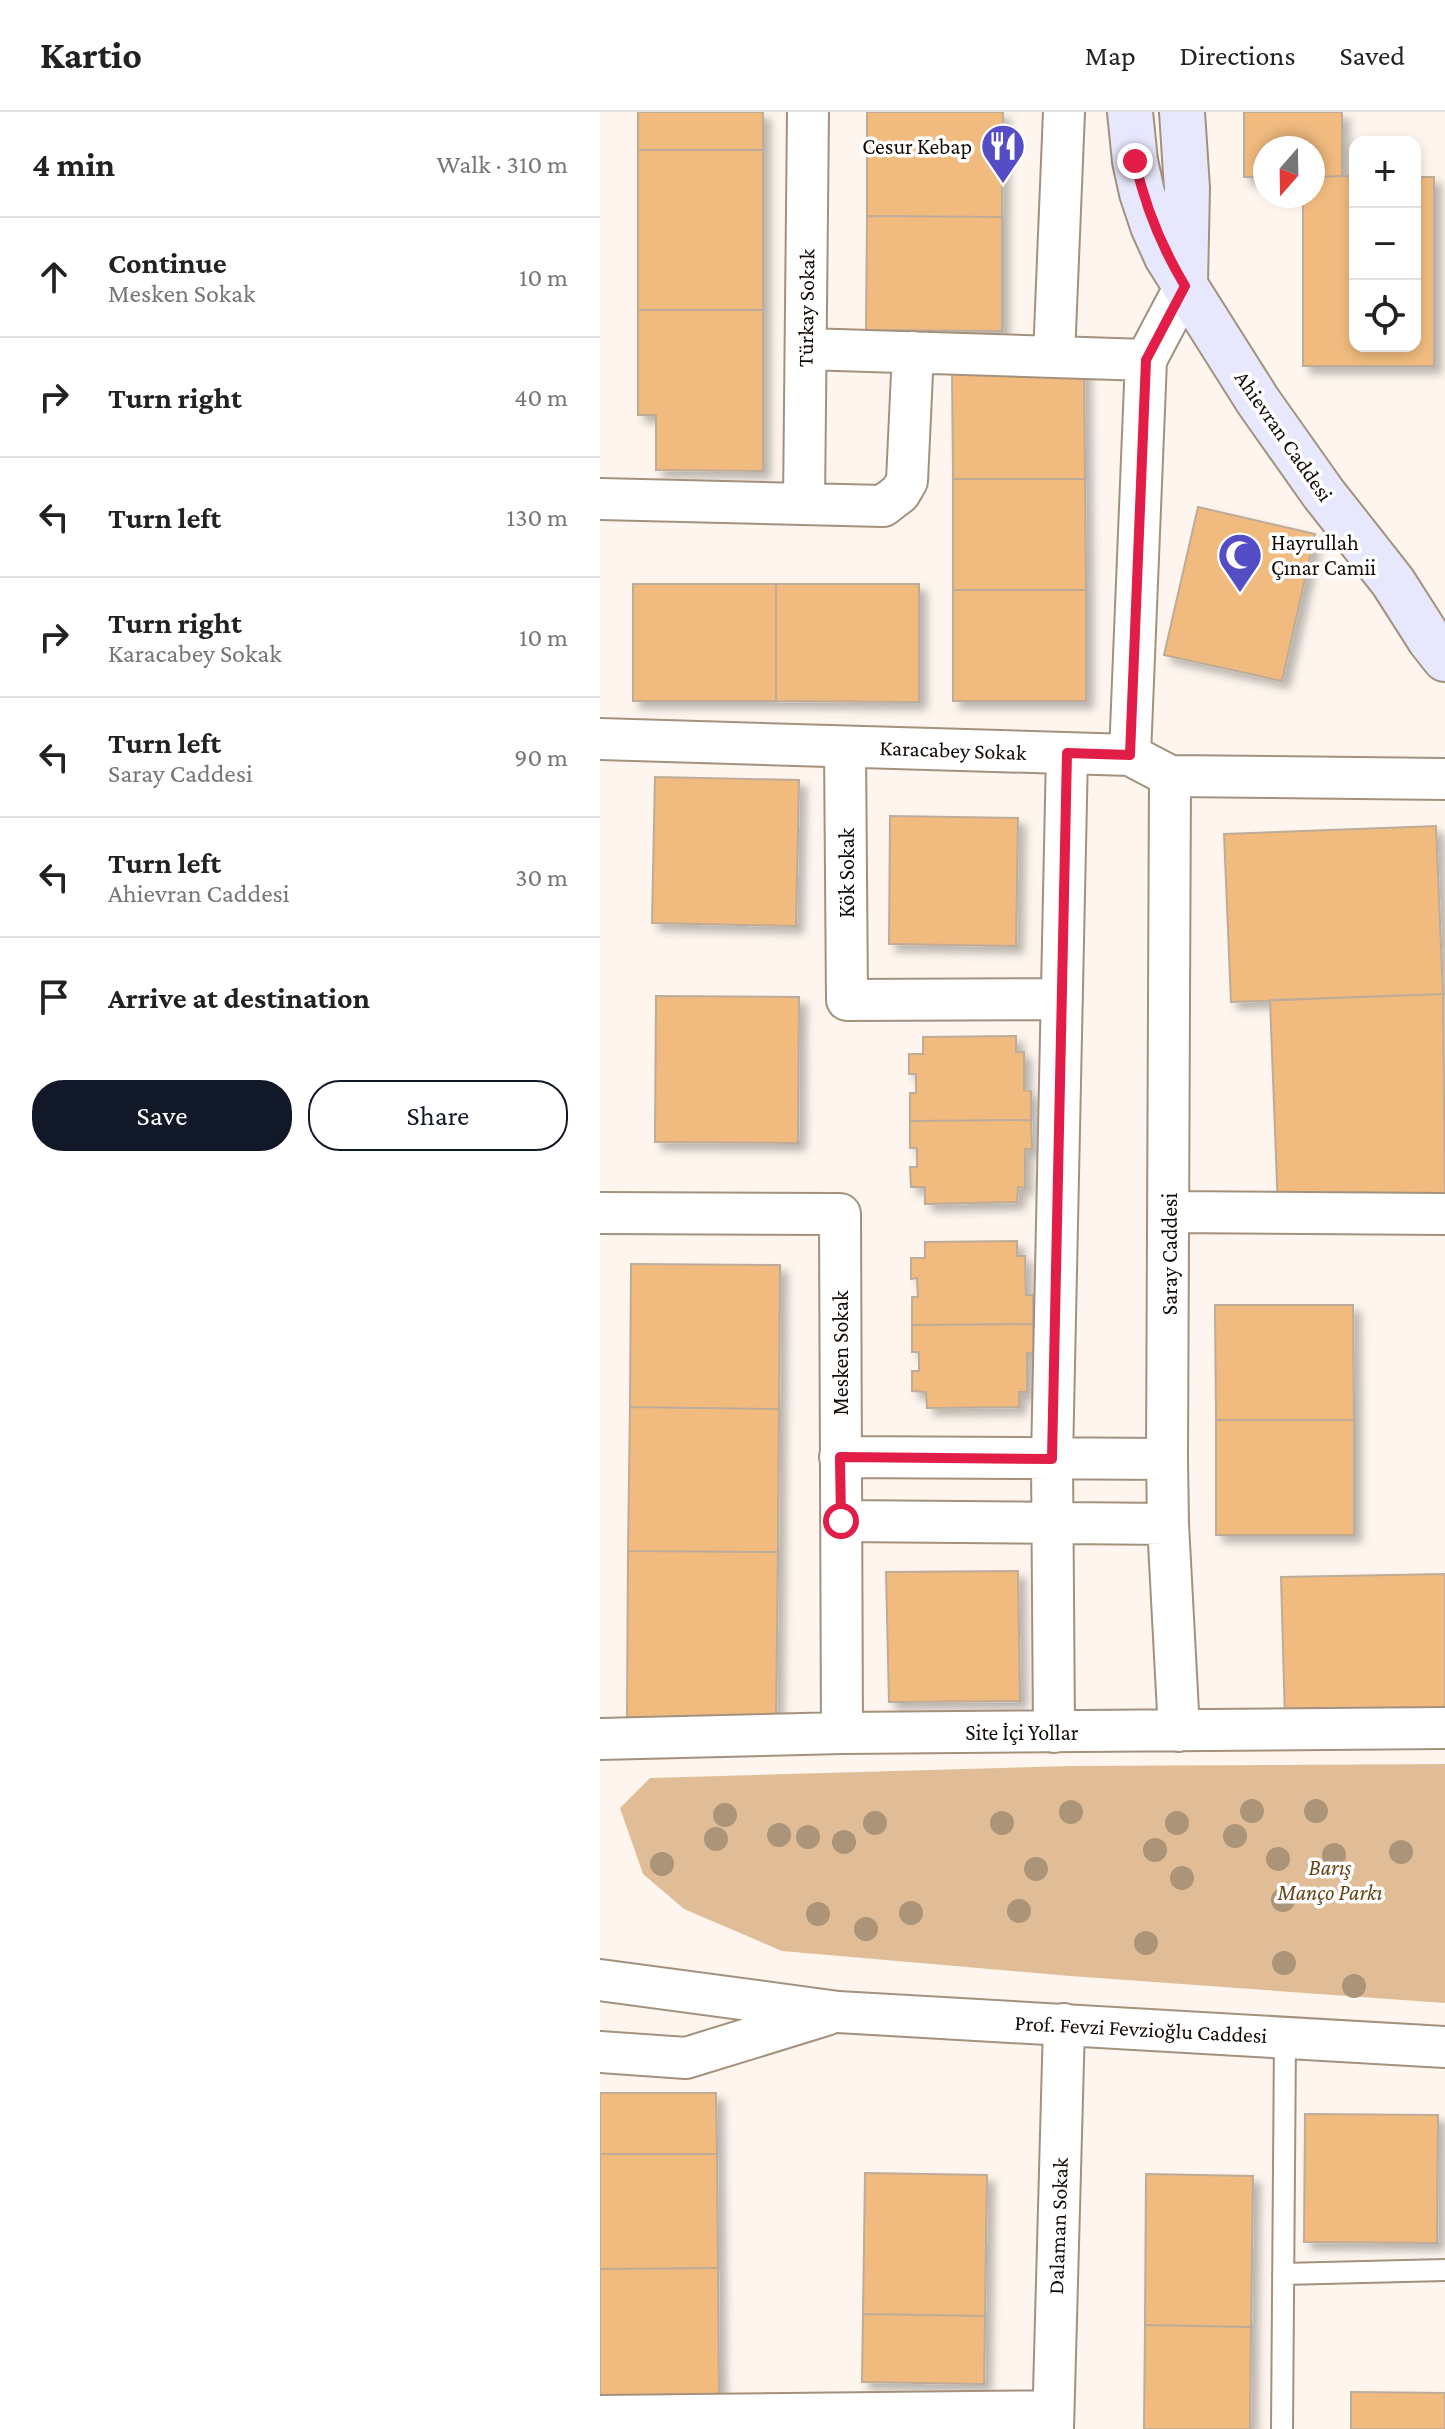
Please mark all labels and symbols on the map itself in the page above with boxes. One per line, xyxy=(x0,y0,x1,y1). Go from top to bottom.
restaurant icon: Cesur Kebap xyxy=(979,122,1027,185)
place label: Cesur Kebap xyxy=(862,134,972,159)
north arrow xyxy=(1253,136,1325,208)
route end xyxy=(1117,143,1153,179)
street label: Türkay Sokak xyxy=(792,248,820,367)
street label: Ahievran Caddesi xyxy=(1230,366,1338,506)
place label: Hayrullah Çınar Camii xyxy=(1271,530,1376,580)
mosque icon: Hayrullah Çınar Camii xyxy=(1216,531,1264,594)
street label: Karacabey Sokak xyxy=(879,735,1027,765)
street label: Kök Sokak xyxy=(834,827,859,918)
street label: Saray Caddesi xyxy=(1157,1193,1182,1315)
street label: Mesken Sokak xyxy=(828,1290,853,1415)
route start xyxy=(823,1503,859,1539)
street label: Site İçi Yollar xyxy=(965,1720,1079,1745)
park label: Barış Manço Parkı xyxy=(1276,1855,1383,1905)
street label: Prof. Fevzi Fevzioğlu Caddesi xyxy=(1014,2010,1268,2048)
street label: Dalaman Sokak xyxy=(1043,2157,1073,2295)

